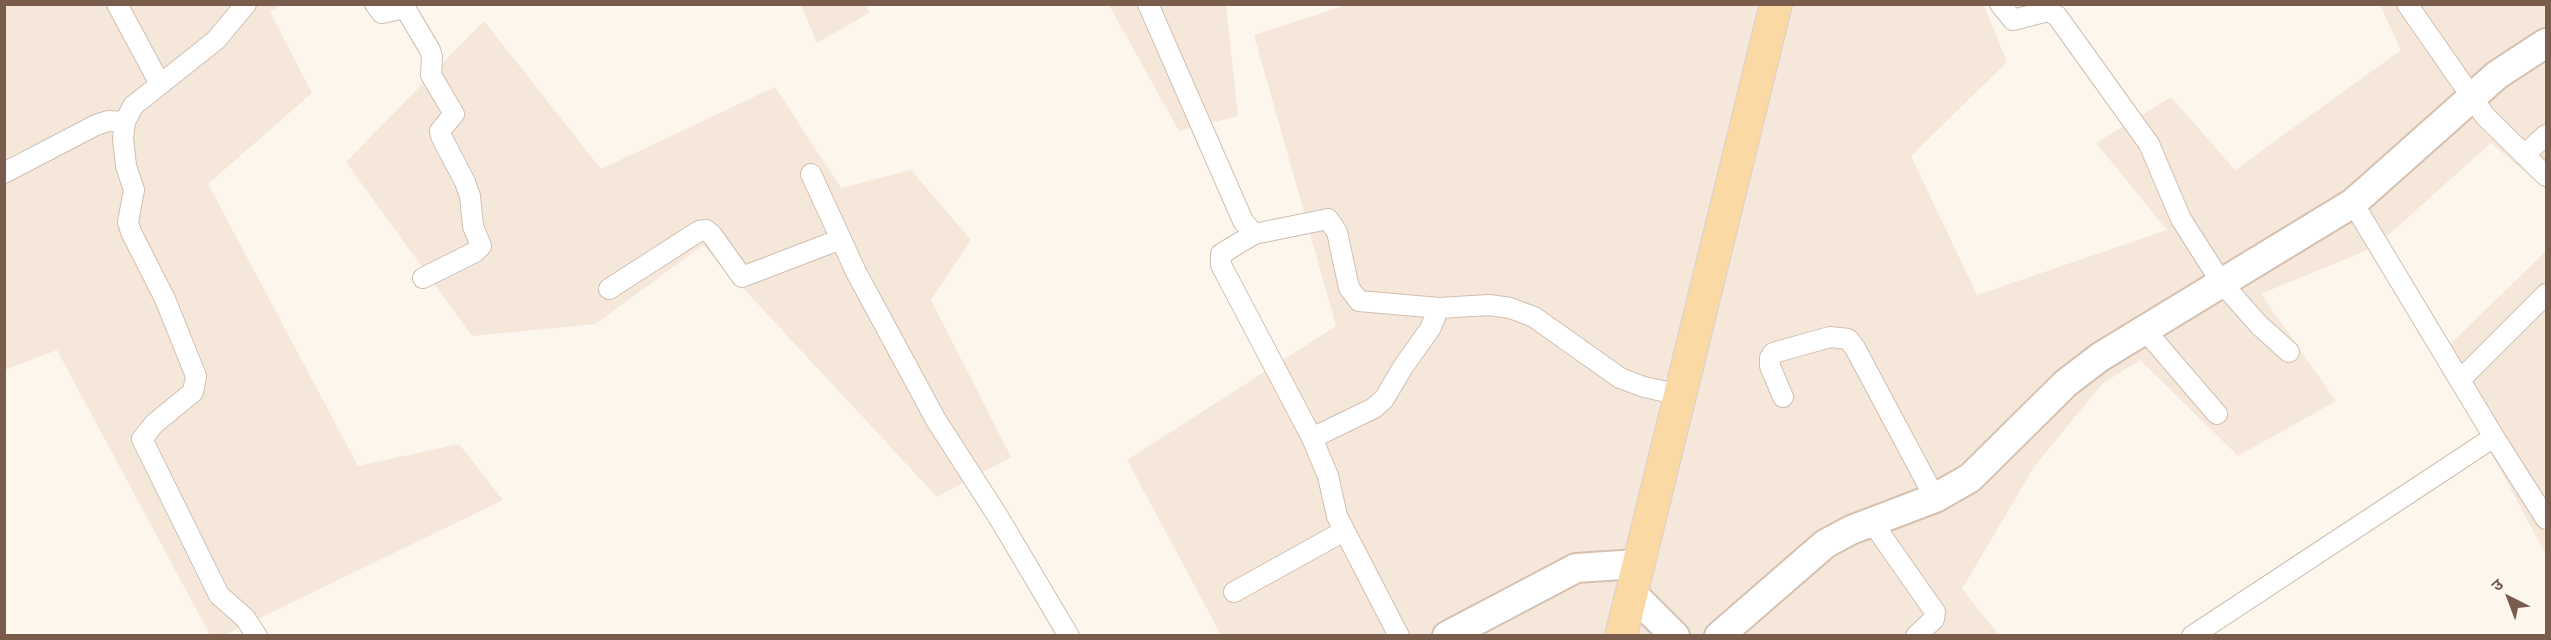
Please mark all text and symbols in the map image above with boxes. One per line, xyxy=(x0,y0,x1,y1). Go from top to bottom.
north arrow xyxy=(2479,568,2539,628)
text: उ xyxy=(2487,574,2507,595)

